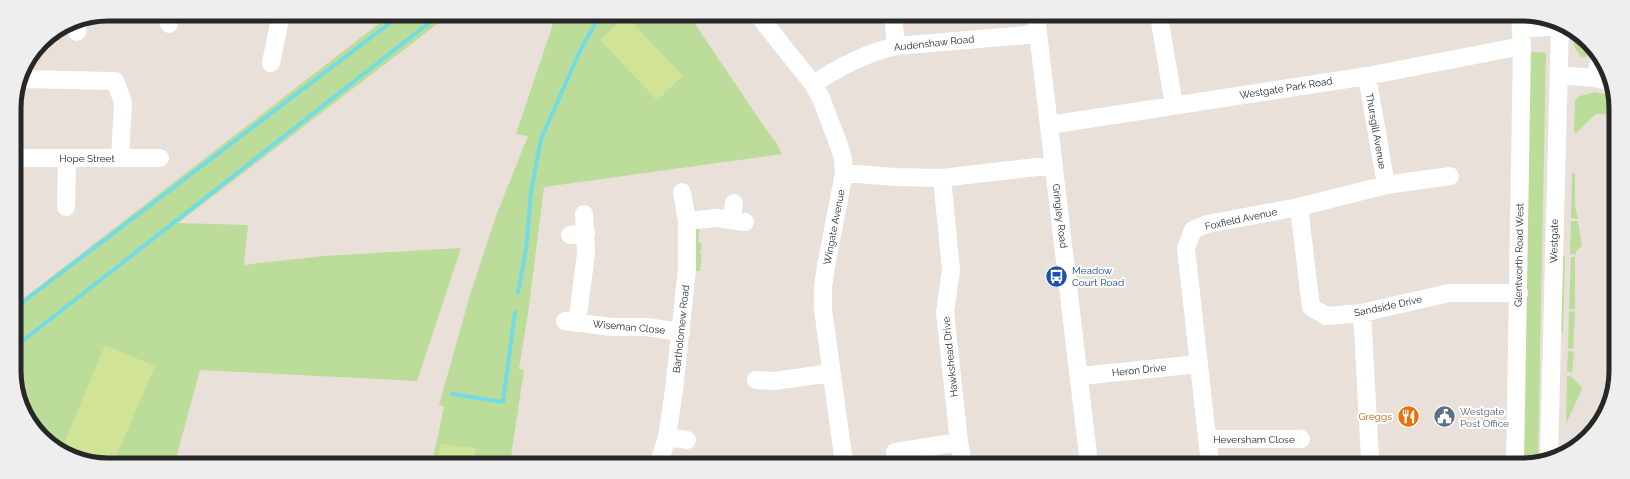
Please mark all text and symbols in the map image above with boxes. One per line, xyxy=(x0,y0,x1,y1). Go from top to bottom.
street label: Audenshaw Road xyxy=(893,33,975,53)
street label: Westgate Park Road xyxy=(1239,75,1333,101)
street label: Thursgill Avenue xyxy=(1364,92,1388,170)
street label: Hope Street xyxy=(59,153,115,164)
street label: Gringley Road xyxy=(1051,183,1069,249)
street label: Wingate Avenue xyxy=(821,188,847,266)
street label: Glentworth Road West xyxy=(1513,202,1525,307)
street label: Foxfield Avenue xyxy=(1204,206,1278,232)
street label: Westgate xyxy=(1548,219,1560,263)
bus stop icon: Meadow Court Road xyxy=(1044,263,1070,289)
place label: Meadow Court Road xyxy=(1072,265,1124,288)
street label: Bartholomew Road xyxy=(671,284,691,374)
street label: Sandside Drive xyxy=(1353,293,1423,319)
street label: Hawkshead Drive xyxy=(940,316,960,398)
street label: Wiseman Close xyxy=(592,318,666,336)
street label: Heron Drive xyxy=(1111,362,1167,378)
restaurant icon: Greggs xyxy=(1395,403,1421,429)
public building icon: Westgate Post Office xyxy=(1431,404,1457,430)
place label: Westgate Post Office xyxy=(1460,406,1509,429)
place label: Greggs xyxy=(1358,411,1392,422)
street label: Heversham Close xyxy=(1213,434,1295,445)

